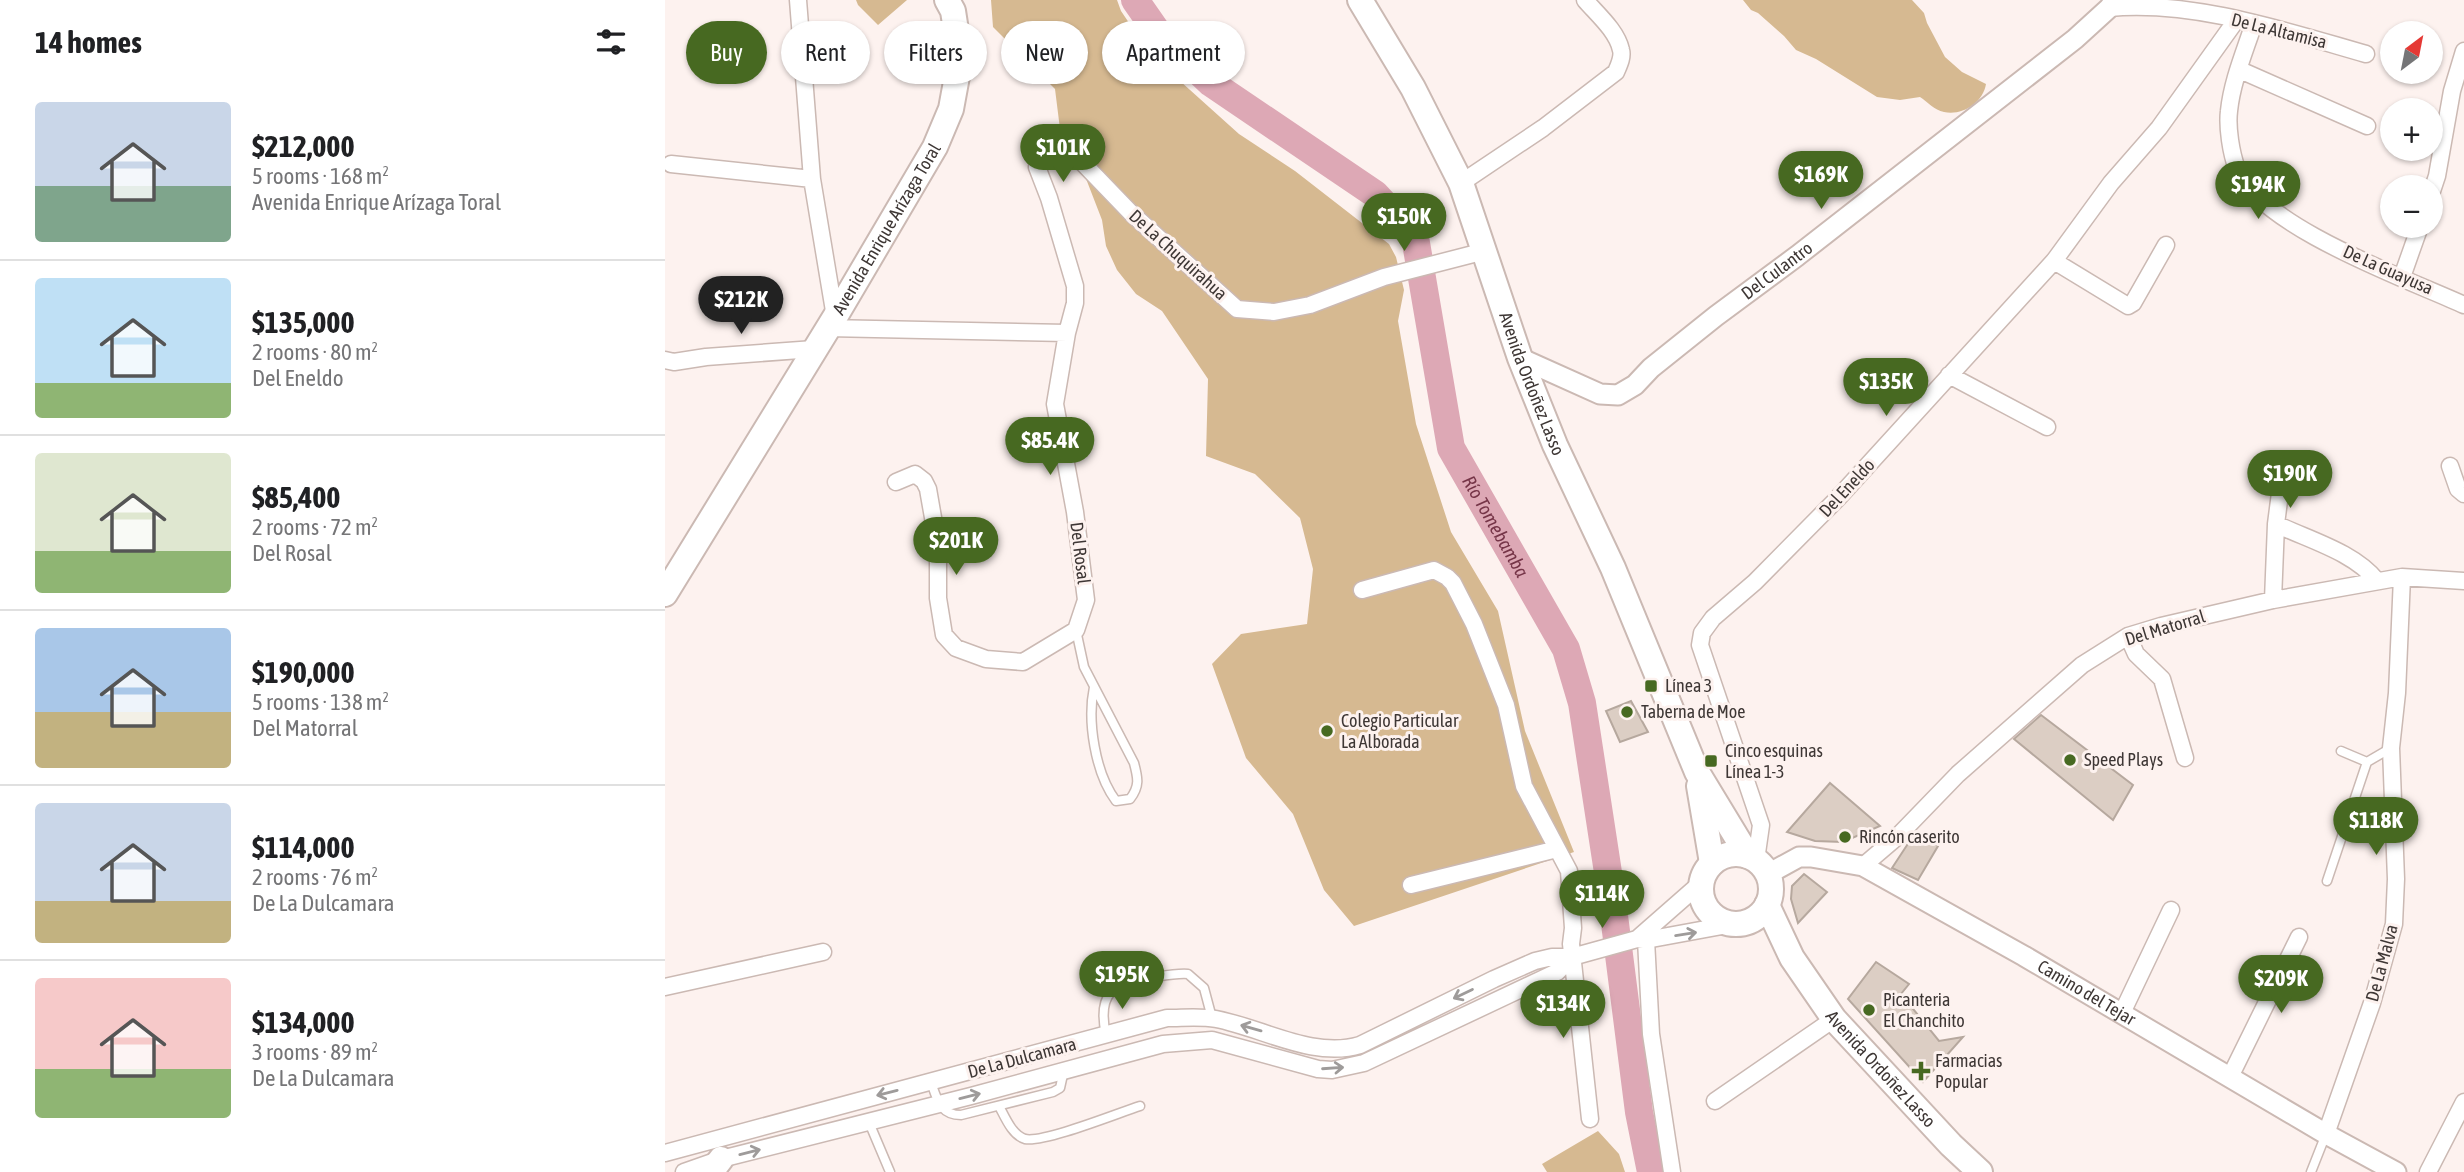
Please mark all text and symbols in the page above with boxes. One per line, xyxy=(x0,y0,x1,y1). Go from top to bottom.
street label: De La Altamisa xyxy=(2229,9,2329,52)
chip: Buy xyxy=(686,21,767,84)
chip: Rent xyxy=(781,21,870,84)
chip: Filters xyxy=(884,21,987,84)
chip: New xyxy=(1001,21,1088,84)
chip: Apartment xyxy=(1102,21,1245,84)
north arrow xyxy=(2380,21,2443,84)
map controls xyxy=(2380,21,2443,238)
icon: filters xyxy=(592,23,630,61)
text: 14 homes xyxy=(35,25,142,59)
button: + xyxy=(2380,98,2443,161)
pin: $101K xyxy=(1014,124,1112,184)
text: $212,000 xyxy=(252,129,355,163)
icon: home xyxy=(91,130,175,214)
text: $101K xyxy=(1036,134,1090,160)
street label: Avenida Enrique Arízaga Toral xyxy=(828,139,945,318)
pin: $169K xyxy=(1772,152,1870,211)
text: $169K xyxy=(1794,161,1848,187)
pin: $194K xyxy=(2209,162,2307,221)
text: 5 rooms · 168 m² xyxy=(252,163,389,189)
text: $194K xyxy=(2231,171,2285,197)
button: − xyxy=(2380,175,2443,238)
text: Avenida Enrique Arízaga Toral xyxy=(252,189,501,215)
pin: $150K xyxy=(1355,194,1453,253)
text: $150K xyxy=(1377,203,1431,229)
street label: De La Chuquirahua xyxy=(1125,205,1232,304)
street label: Del Culantro xyxy=(1737,237,1816,304)
street label: De La Guayusa xyxy=(2340,240,2436,299)
pin: $212K xyxy=(692,276,790,336)
text: $212K xyxy=(714,286,768,312)
text: $135,000 xyxy=(252,305,355,339)
icon: home xyxy=(91,306,175,390)
street label: Avenida Ordoñez Lasso xyxy=(1495,309,1569,459)
text: 2 rooms · 80 m² xyxy=(252,339,378,365)
pin: $135K xyxy=(1837,358,1935,418)
text: Del Eneldo xyxy=(252,365,344,391)
text: $135K xyxy=(1859,368,1913,394)
pin: $85.4K xyxy=(993,418,1107,477)
text: $85.4K xyxy=(1021,427,1079,453)
pin: $190K xyxy=(2241,450,2339,510)
street label: Del Eneldo xyxy=(1815,454,1879,521)
text: $190K xyxy=(2263,460,2317,486)
water label: Río Tomebamba xyxy=(1458,472,1534,581)
text: $85,400 xyxy=(252,480,340,514)
icon: home xyxy=(91,481,175,565)
text: 2 rooms · 72 m² xyxy=(252,514,378,540)
pin: $201K xyxy=(907,518,1005,577)
street label: Del Rosal xyxy=(1066,521,1095,585)
text: $201K xyxy=(929,527,983,553)
text: Del Rosal xyxy=(252,540,332,566)
street label: Del Matorral xyxy=(2122,605,2208,650)
text: $190,000 xyxy=(252,655,355,689)
icon: home xyxy=(91,656,175,740)
place label: Línea 3 xyxy=(1665,675,1712,696)
marker: Línea 3 xyxy=(1643,678,1659,694)
text: 5 rooms · 138 m² xyxy=(252,689,389,715)
place label: Taberna de Moe xyxy=(1641,701,1745,722)
marker: Taberna de Moe xyxy=(1619,704,1635,720)
place label: Colegio Particular La Alborada xyxy=(1341,710,1459,752)
text: Del Matorral xyxy=(252,715,358,741)
marker: Colegio Particular La Alborada xyxy=(1319,723,1335,739)
place label: Cinco esquinas Línea 1-3 xyxy=(1725,740,1823,782)
place label: Speed Plays xyxy=(2084,749,2163,770)
marker: Speed Plays xyxy=(2062,752,2078,768)
marker: Cinco esquinas Línea 1-3 xyxy=(1703,753,1719,769)
pin: $118K xyxy=(2327,798,2425,857)
text: $118K xyxy=(2349,807,2403,833)
place label: Rincón caserito xyxy=(1859,826,1960,847)
marker: Rincón caserito xyxy=(1837,829,1853,845)
text: $114,000 xyxy=(252,830,355,864)
icon: home xyxy=(91,831,175,915)
text: 2 rooms · 76 m² xyxy=(252,864,378,890)
pin: $114K xyxy=(1553,870,1651,930)
text: $114K xyxy=(1575,880,1629,906)
text: De La Dulcamara xyxy=(252,890,395,916)
street label: De La Malva xyxy=(2361,922,2402,1004)
one-way arrow xyxy=(1674,927,1696,940)
pin: $195K xyxy=(1073,951,1171,1011)
street label: Camino del Tejar xyxy=(2034,955,2140,1030)
pin: $209K xyxy=(2232,956,2330,1015)
text: $195K xyxy=(1095,961,1149,987)
text: $209K xyxy=(2254,965,2308,991)
pin: $134K xyxy=(1514,981,1612,1040)
one-way arrow xyxy=(1453,988,1474,1001)
place label: Picanteria El Chanchito xyxy=(1883,989,1965,1031)
text: $134K xyxy=(1536,990,1590,1016)
marker: Picanteria El Chanchito xyxy=(1861,1002,1877,1018)
text: $134,000 xyxy=(252,1005,355,1039)
icon: home xyxy=(91,1006,175,1090)
street label: Avenida Ordoñez Lasso xyxy=(1821,1007,1940,1131)
one-way arrow xyxy=(1240,1020,1262,1033)
street label: De La Dulcamara xyxy=(965,1033,1078,1082)
text: 3 rooms · 89 m² xyxy=(252,1039,378,1065)
place label: Farmacias Popular xyxy=(1935,1050,2002,1092)
one-way arrow xyxy=(1321,1061,1344,1074)
marker: Farmacias Popular xyxy=(1913,1063,1929,1079)
text: De La Dulcamara xyxy=(252,1065,395,1091)
one-way arrow xyxy=(876,1087,899,1100)
one-way arrow xyxy=(958,1089,981,1102)
one-way arrow xyxy=(738,1145,760,1158)

